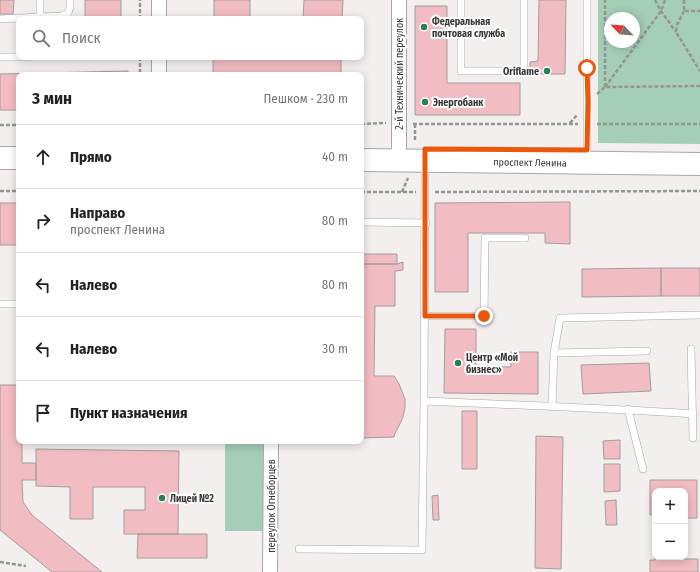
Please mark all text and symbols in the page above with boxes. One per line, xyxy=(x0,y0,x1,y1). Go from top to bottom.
north arrow xyxy=(604,12,640,48)
search box xyxy=(16,16,364,60)
place label: Федеральная почтовая служба xyxy=(432,16,505,40)
street label: 2-й Технический переулок xyxy=(394,18,406,130)
marker: Федеральная почтовая служба xyxy=(419,22,429,32)
icon: search xyxy=(30,27,52,49)
text: Поиск xyxy=(62,29,100,47)
route start xyxy=(578,59,596,77)
place label: Oriflame xyxy=(503,66,539,78)
marker: Oriflame xyxy=(542,66,552,76)
text: 3 мин xyxy=(32,88,72,109)
text: Пешком · 230 m xyxy=(263,91,348,106)
marker: Энергобанк xyxy=(420,97,430,107)
place label: Энергобанк xyxy=(433,97,484,109)
icon: ahead xyxy=(32,146,54,168)
text: Прямо xyxy=(70,148,112,166)
text: 40 m xyxy=(322,149,348,164)
street label: проспект Ленина xyxy=(493,156,567,170)
text: Направо xyxy=(70,204,125,222)
icon: right xyxy=(32,210,54,232)
text: 80 m xyxy=(322,213,348,228)
text: проспект Ленина xyxy=(70,222,165,237)
icon: left xyxy=(32,274,54,296)
text: Налево xyxy=(70,276,117,294)
text: 80 m xyxy=(322,277,348,292)
route end xyxy=(475,307,493,325)
icon: left xyxy=(32,338,54,360)
text: Налево xyxy=(70,340,117,358)
text: 30 m xyxy=(322,341,348,356)
place label: Центр «Мой бизнес» xyxy=(466,352,518,376)
marker: Центр «Мой бизнес» xyxy=(453,358,463,368)
icon: arrive xyxy=(32,402,54,424)
text: Пункт назначения xyxy=(70,404,188,422)
street label: переулок Огнеборцев xyxy=(266,459,278,553)
map controls xyxy=(652,488,688,560)
button: + xyxy=(652,488,688,524)
marker: Лицей №2 xyxy=(157,493,167,503)
place label: Лицей №2 xyxy=(170,493,214,505)
button: − xyxy=(652,524,688,560)

